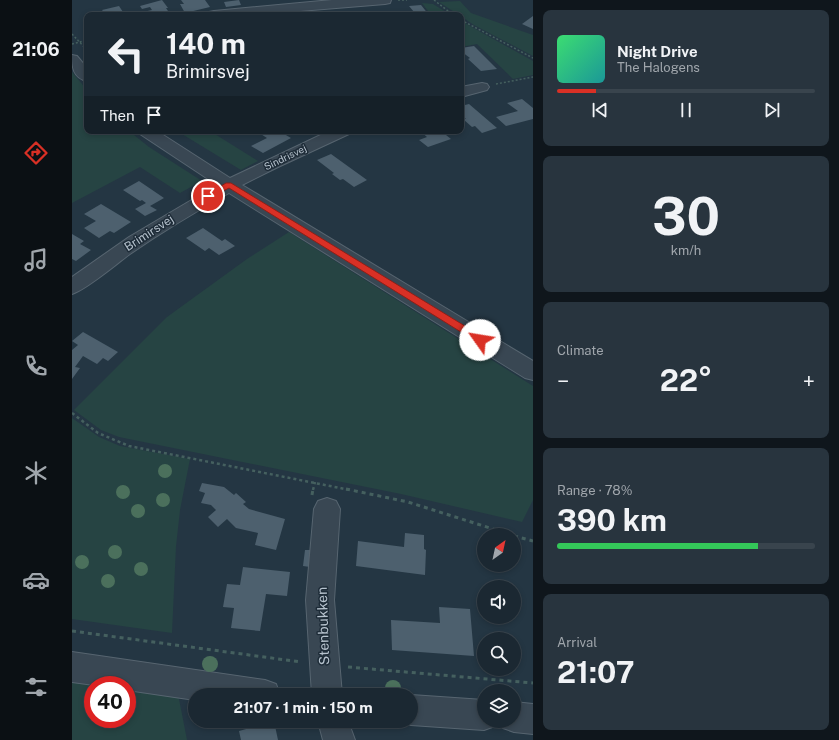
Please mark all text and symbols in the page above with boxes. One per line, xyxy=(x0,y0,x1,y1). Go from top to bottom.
text: 140 m xyxy=(166,27,246,60)
icon: left xyxy=(100,28,152,80)
text: 21:06 xyxy=(12,39,60,60)
text: Night Drive xyxy=(617,43,698,60)
text: The Halogens xyxy=(617,60,700,75)
text: Brimirsvej xyxy=(166,61,250,82)
icon: previous xyxy=(589,99,611,121)
icon: pause xyxy=(675,99,697,121)
icon: next xyxy=(761,99,783,121)
icon: arrive xyxy=(143,104,165,126)
text: Then xyxy=(100,107,135,124)
icon: directions xyxy=(22,139,50,167)
street label: Sindrisvej xyxy=(262,142,308,172)
pin xyxy=(191,179,225,213)
icon: arrive xyxy=(197,185,219,207)
text: 30 xyxy=(652,186,720,247)
street label: Brimirsvej xyxy=(122,212,176,254)
text: km/h xyxy=(671,243,701,258)
icon: music xyxy=(22,246,50,274)
position arrow xyxy=(459,319,501,361)
text: Climate xyxy=(557,343,604,358)
icon: phone xyxy=(22,352,50,380)
text: 22° xyxy=(660,362,712,398)
text: − xyxy=(557,368,569,394)
text: + xyxy=(803,368,815,394)
icon: climate xyxy=(22,459,50,487)
text: Range · 78% xyxy=(557,483,632,498)
text: 390 km xyxy=(557,502,667,538)
north arrow xyxy=(477,528,521,572)
map controls xyxy=(477,528,521,728)
icon: car xyxy=(22,566,50,594)
button: sound xyxy=(477,580,521,624)
street label: Stenbukken xyxy=(314,587,332,665)
button: search xyxy=(477,632,521,676)
text: Arrival xyxy=(557,635,597,650)
text: 21:07 xyxy=(557,654,635,690)
icon: filters xyxy=(22,673,50,701)
speed limit sign: 40 xyxy=(84,676,136,728)
button: layers xyxy=(477,684,521,728)
text: 21:07 · 1 min · 150 m xyxy=(233,699,373,716)

